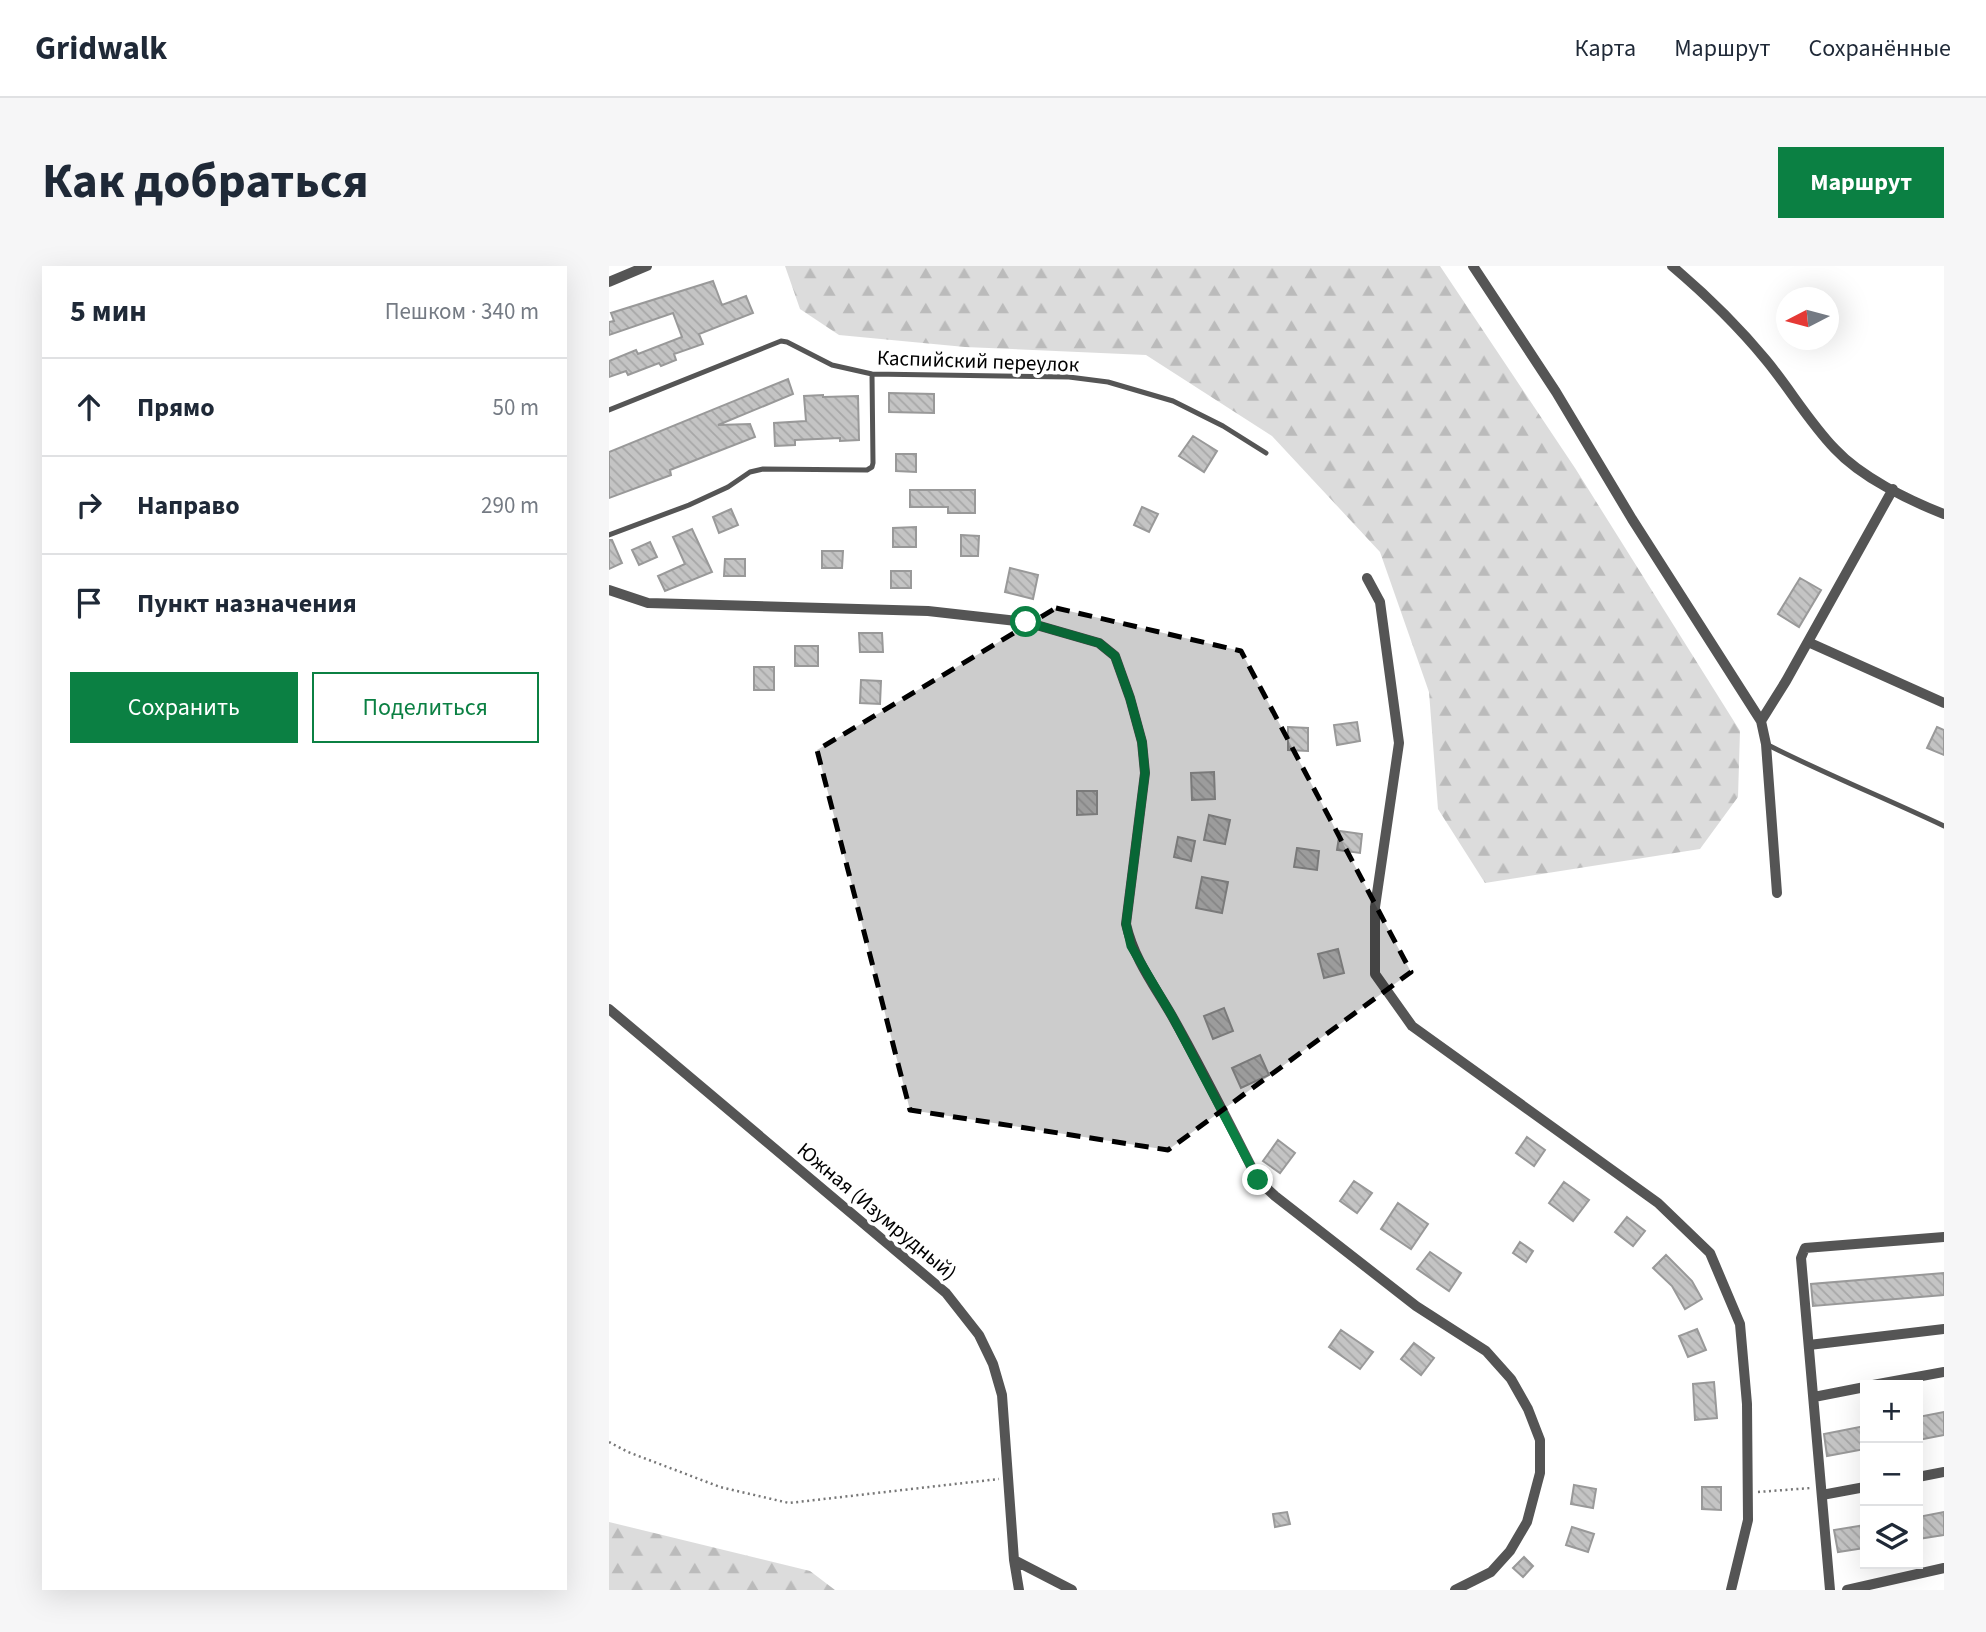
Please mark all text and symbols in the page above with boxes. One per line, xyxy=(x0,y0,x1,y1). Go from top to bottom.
text: Gridwalk xyxy=(35,25,167,72)
text: Карта xyxy=(1575,31,1636,66)
text: Маршрут xyxy=(1674,31,1770,66)
text: Сохранённые xyxy=(1808,31,1951,66)
text: Как добраться xyxy=(42,147,369,217)
button: Маршрут xyxy=(1778,147,1944,218)
north arrow xyxy=(1776,287,1839,350)
text: 5 мин xyxy=(70,290,147,333)
text: Пешком · 340 m xyxy=(385,295,539,328)
street label: Каспийский переулок xyxy=(876,342,1080,380)
icon: ahead xyxy=(70,388,108,426)
text: Прямо xyxy=(137,389,215,426)
text: 50 m xyxy=(492,391,539,424)
icon: right xyxy=(70,486,108,524)
text: Направо xyxy=(137,487,240,524)
text: 290 m xyxy=(481,489,539,522)
icon: arrive xyxy=(70,584,108,622)
text: Пункт назначения xyxy=(137,585,357,622)
route start xyxy=(1010,606,1041,637)
button: Сохранить xyxy=(70,672,298,743)
button: Поделиться xyxy=(312,672,539,743)
street label: Южная (Изумрудный) xyxy=(791,1135,963,1287)
route end xyxy=(1242,1164,1273,1195)
map controls xyxy=(1860,1380,1923,1569)
button: + xyxy=(1860,1380,1923,1443)
button: − xyxy=(1860,1443,1923,1506)
button: layers xyxy=(1860,1506,1923,1569)

